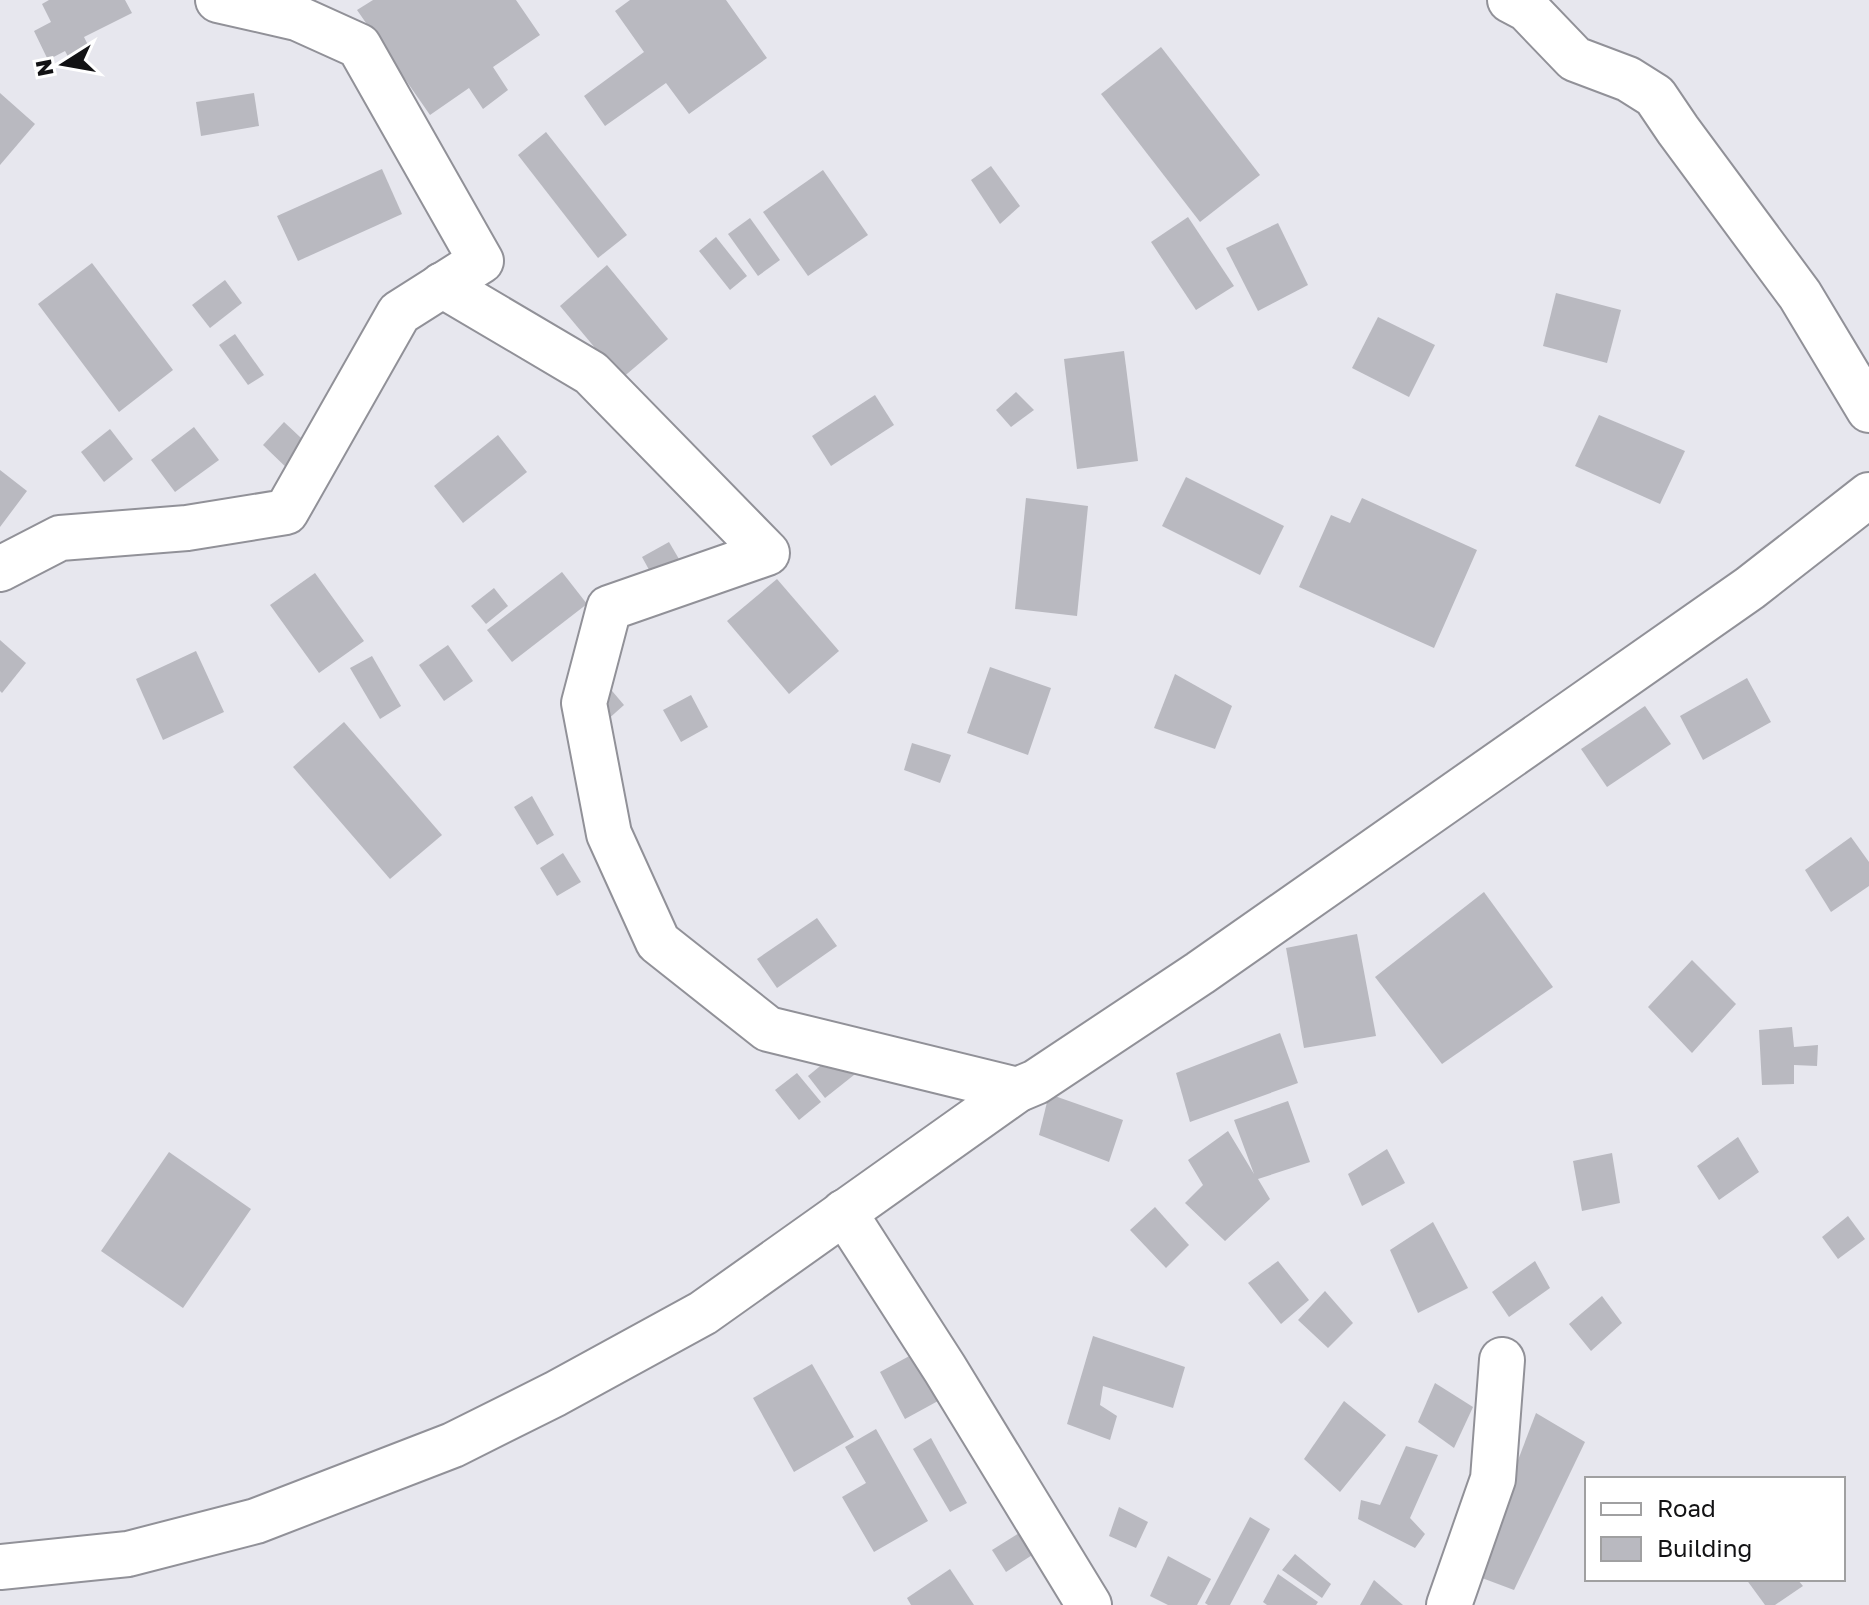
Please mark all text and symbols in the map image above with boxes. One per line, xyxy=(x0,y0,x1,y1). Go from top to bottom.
north arrow xyxy=(24,24,104,104)
text: N xyxy=(29,57,59,79)
legend xyxy=(1585,1477,1845,1581)
text: Road xyxy=(1657,1493,1716,1522)
text: Building xyxy=(1657,1533,1752,1562)

